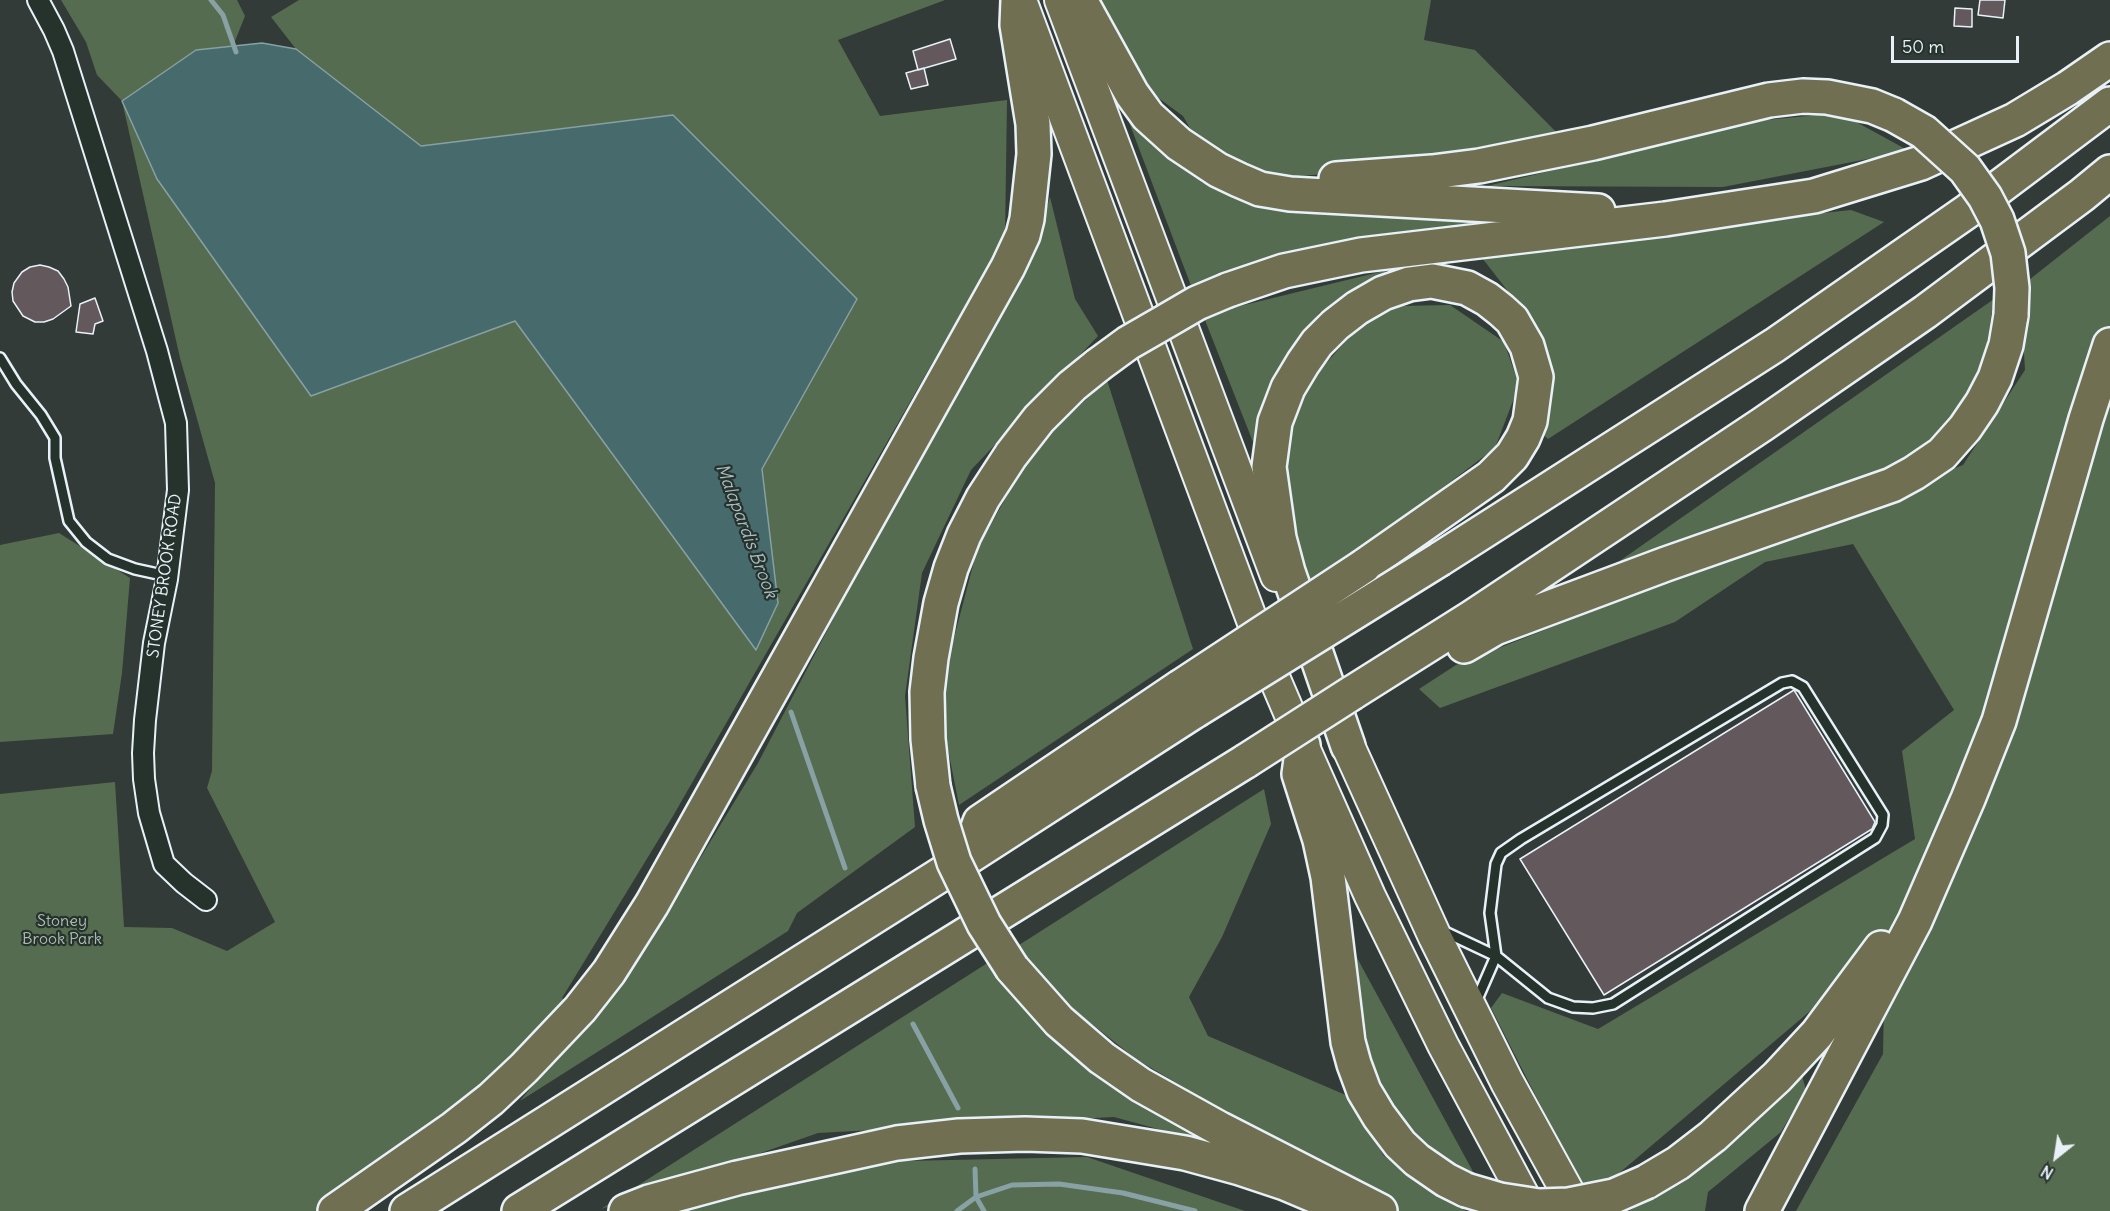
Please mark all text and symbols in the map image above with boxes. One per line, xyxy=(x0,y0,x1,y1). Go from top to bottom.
scale bar xyxy=(1894,24,2022,62)
text: 50 m xyxy=(1902,35,1944,58)
water label: Malapardis Brook xyxy=(710,461,782,601)
street label: STONEY BROOK ROAD xyxy=(144,493,186,659)
park label: Stoney Brook Park xyxy=(22,911,102,949)
north arrow xyxy=(2026,1127,2086,1187)
text: N xyxy=(2037,1161,2057,1184)

